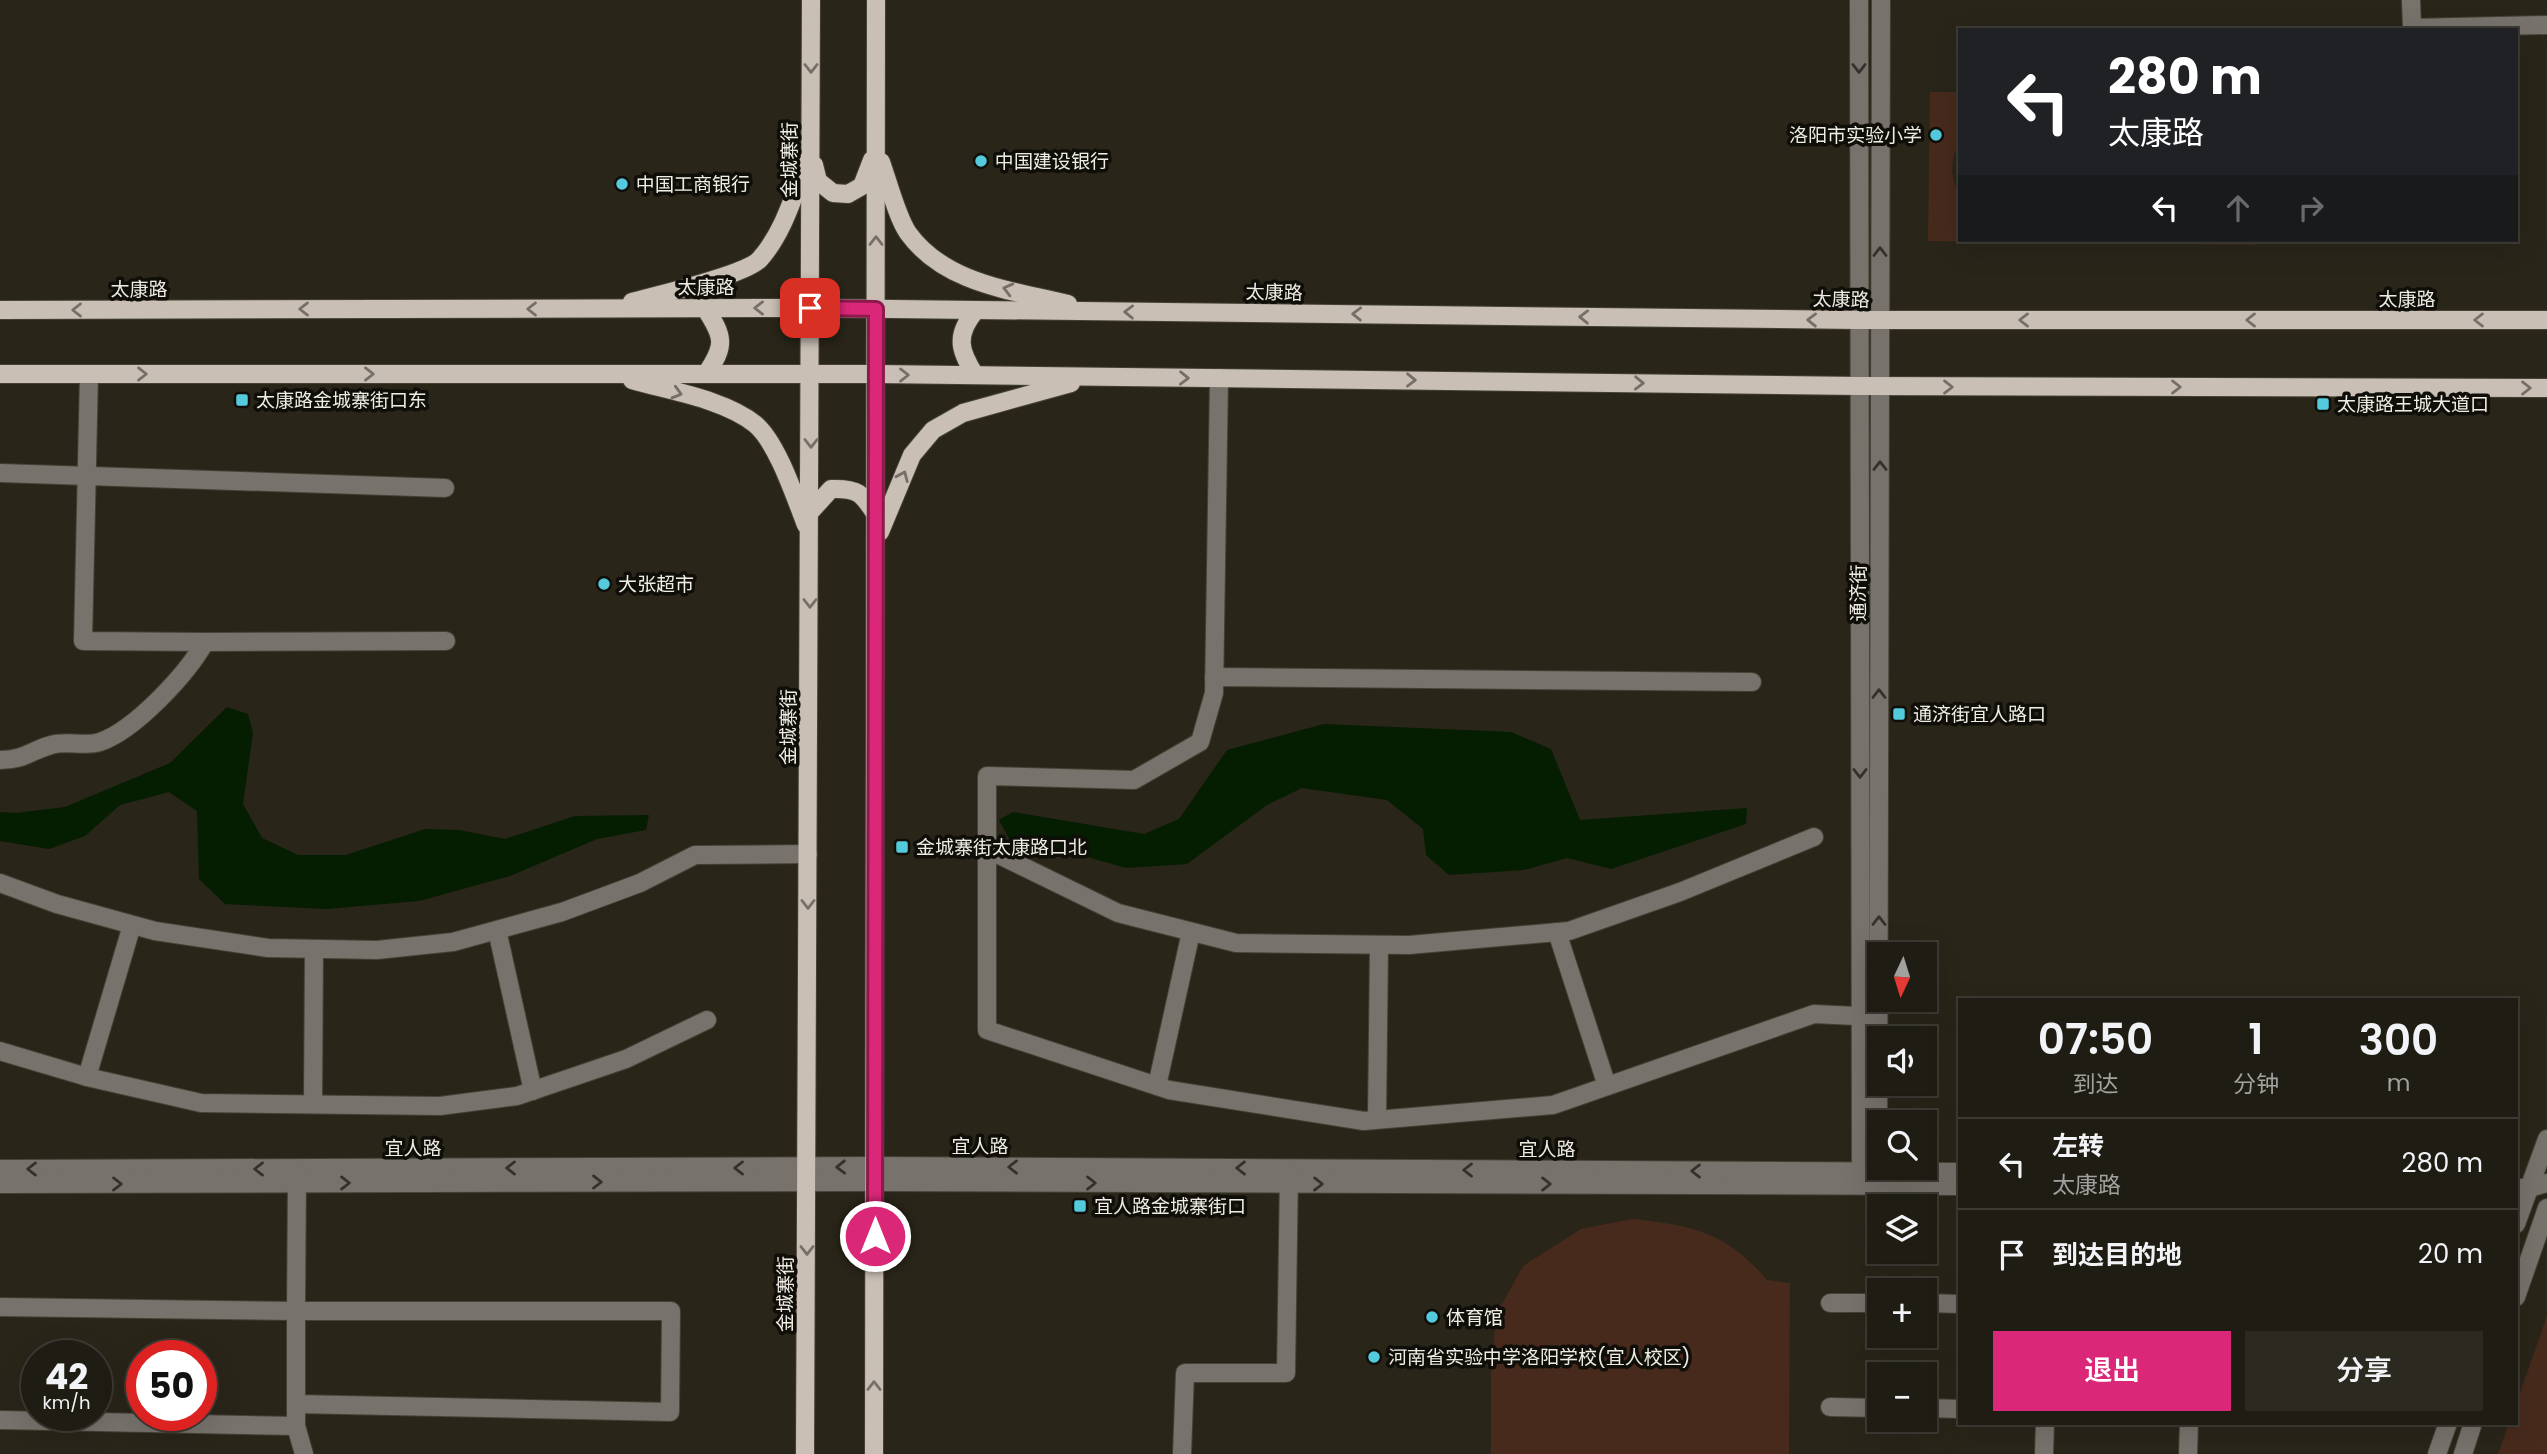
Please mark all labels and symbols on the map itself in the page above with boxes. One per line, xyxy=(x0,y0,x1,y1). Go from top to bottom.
one-way arrow xyxy=(803,63,819,74)
one-way arrow xyxy=(1851,63,1867,74)
street label: 金城寨街 xyxy=(776,122,803,198)
place label: 洛阳市实验小学 xyxy=(1789,122,1922,149)
marker: 洛阳市实验小学 xyxy=(1928,127,1944,143)
place label: 中国建设银行 xyxy=(995,148,1109,175)
marker: 中国建设银行 xyxy=(973,153,989,169)
place label: 中国工商银行 xyxy=(636,171,750,198)
marker: 中国工商银行 xyxy=(614,176,630,192)
one-way arrow xyxy=(868,235,884,246)
one-way arrow xyxy=(1872,246,1888,257)
street label: 太康路 xyxy=(677,274,735,301)
street label: 太康路 xyxy=(110,276,168,303)
pin xyxy=(780,278,840,338)
street label: 太康路 xyxy=(1245,279,1303,306)
one-way arrow xyxy=(1002,283,1014,297)
street label: 太康路 xyxy=(1812,286,1870,313)
street label: 太康路 xyxy=(2378,286,2436,313)
one-way arrow xyxy=(753,300,764,316)
one-way arrow xyxy=(298,301,309,317)
one-way arrow xyxy=(526,301,536,317)
one-way arrow xyxy=(71,302,81,318)
one-way arrow xyxy=(1124,304,1134,320)
one-way arrow xyxy=(1351,307,1362,322)
one-way arrow xyxy=(1579,309,1589,325)
one-way arrow xyxy=(1806,312,1817,328)
one-way arrow xyxy=(2018,312,2029,328)
one-way arrow xyxy=(2246,312,2256,328)
one-way arrow xyxy=(2473,312,2484,328)
one-way arrow xyxy=(137,366,147,382)
one-way arrow xyxy=(364,366,375,382)
one-way arrow xyxy=(899,367,910,383)
one-way arrow xyxy=(1179,370,1190,386)
one-way arrow xyxy=(1406,373,1417,388)
one-way arrow xyxy=(1634,376,1645,391)
one-way arrow xyxy=(1943,379,1954,394)
one-way arrow xyxy=(2171,379,2181,395)
one-way arrow xyxy=(2521,380,2531,396)
one-way arrow xyxy=(671,385,683,399)
place label: 太康路金城寨街口东 xyxy=(256,387,427,414)
place label: 太康路王城大道口 xyxy=(2337,391,2489,418)
marker: 太康路金城寨街口东 xyxy=(234,392,250,408)
marker: 太康路王城大道口 xyxy=(2315,396,2331,412)
one-way arrow xyxy=(803,437,818,448)
one-way arrow xyxy=(1872,460,1888,471)
one-way arrow xyxy=(895,471,909,483)
street label: 通济街 xyxy=(1845,564,1872,622)
place label: 大张超市 xyxy=(618,571,694,598)
marker: 大张超市 xyxy=(596,576,612,592)
one-way arrow xyxy=(802,598,818,608)
one-way arrow xyxy=(1871,688,1887,698)
street label: 金城寨街 xyxy=(775,689,802,765)
place label: 通济街宜人路口 xyxy=(1913,701,2046,728)
marker: 通济街宜人路口 xyxy=(1891,706,1907,722)
one-way arrow xyxy=(1852,768,1868,779)
place label: 金城寨街太康路口北 xyxy=(916,834,1087,861)
marker: 金城寨街太康路口北 xyxy=(894,839,910,855)
one-way arrow xyxy=(800,899,816,909)
one-way arrow xyxy=(1871,915,1887,926)
north arrow xyxy=(1867,942,1937,1012)
street label: 宜人路 xyxy=(951,1133,1009,1160)
street label: 宜人路 xyxy=(384,1135,442,1162)
street label: 宜人路 xyxy=(1518,1136,1576,1163)
one-way arrow xyxy=(1008,1159,1018,1175)
one-way arrow xyxy=(506,1160,516,1176)
one-way arrow xyxy=(733,1160,744,1176)
one-way arrow xyxy=(836,1160,847,1175)
one-way arrow xyxy=(1235,1160,1246,1176)
one-way arrow xyxy=(26,1161,37,1177)
one-way arrow xyxy=(254,1161,264,1177)
one-way arrow xyxy=(1463,1162,1473,1178)
one-way arrow xyxy=(1690,1163,1701,1179)
one-way arrow xyxy=(592,1174,602,1190)
one-way arrow xyxy=(340,1175,350,1191)
one-way arrow xyxy=(1086,1175,1097,1191)
one-way arrow xyxy=(112,1176,123,1192)
one-way arrow xyxy=(1314,1176,1324,1192)
one-way arrow xyxy=(1541,1176,1552,1192)
place label: 宜人路金城寨街口 xyxy=(1094,1193,1246,1220)
marker: 宜人路金城寨街口 xyxy=(1072,1198,1088,1214)
position arrow xyxy=(838,1199,912,1273)
one-way arrow xyxy=(799,1245,814,1256)
street label: 金城寨街 xyxy=(772,1256,799,1332)
place label: 体育馆 xyxy=(1446,1304,1503,1331)
marker: 体育馆 xyxy=(1424,1309,1440,1325)
speed limit sign: 50 xyxy=(126,1340,217,1431)
place label: 河南省实验中学洛阳学校(宜人校区) xyxy=(1388,1344,1690,1371)
marker: 河南省实验中学洛阳学校(宜人校区) xyxy=(1366,1349,1382,1365)
one-way arrow xyxy=(866,1380,882,1391)

